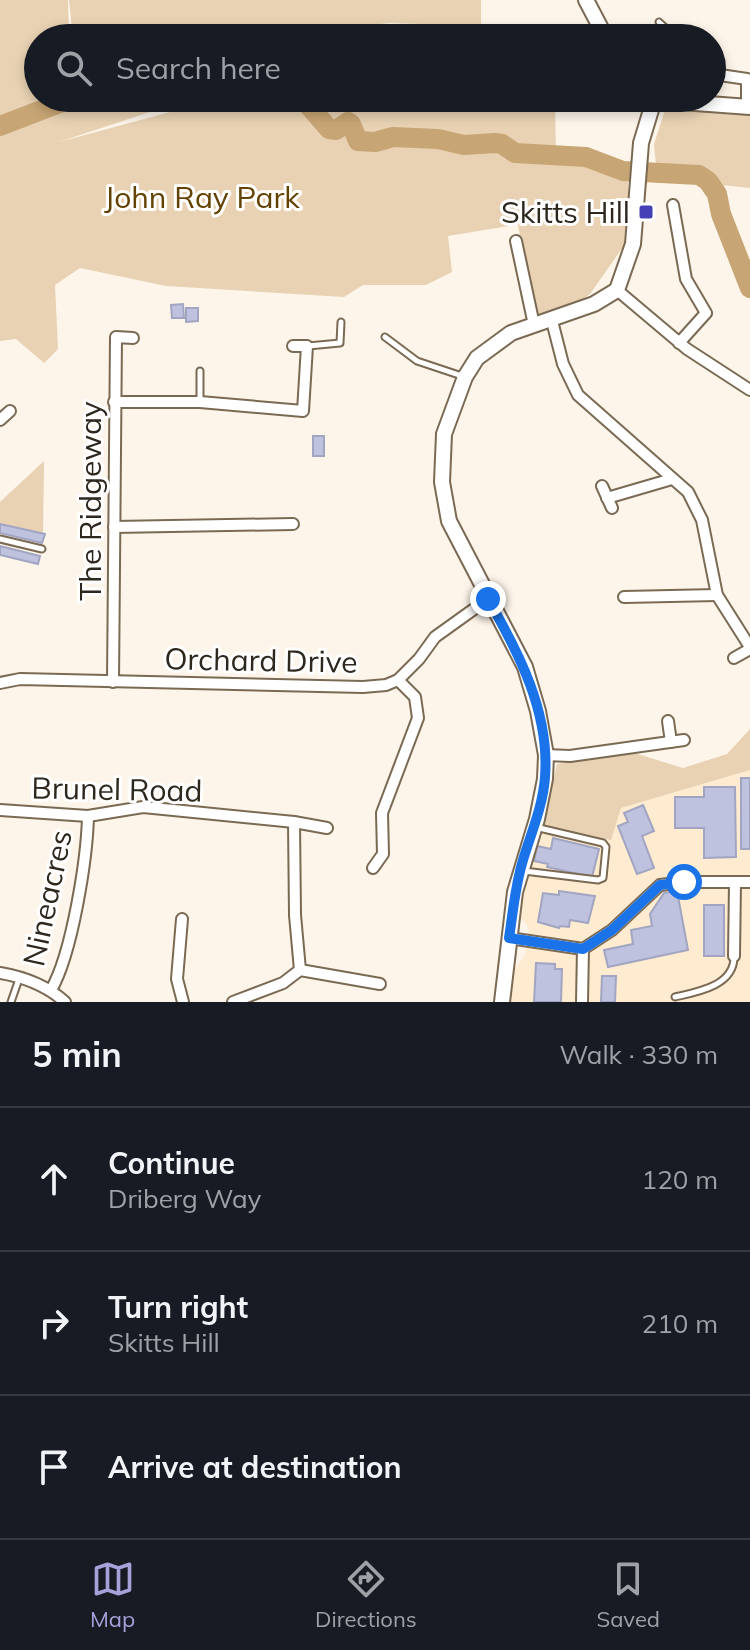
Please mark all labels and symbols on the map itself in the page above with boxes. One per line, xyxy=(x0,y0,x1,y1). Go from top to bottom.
park label: John Ray Park xyxy=(104,178,300,216)
place label: Skitts Hill xyxy=(501,193,630,231)
marker: Skitts Hill xyxy=(637,203,655,221)
street label: The Ridgeway xyxy=(71,401,109,601)
route end xyxy=(470,581,506,617)
street label: Orchard Drive xyxy=(164,639,358,681)
street label: Brunel Road xyxy=(31,769,203,809)
street label: Nineacres xyxy=(14,826,80,970)
route start xyxy=(666,864,702,900)

